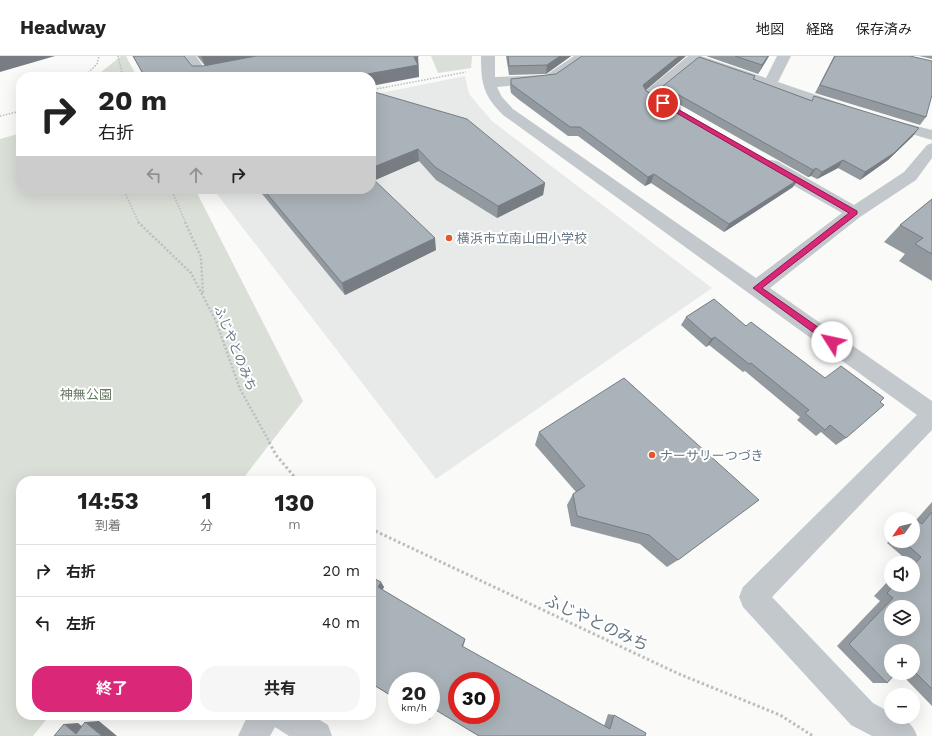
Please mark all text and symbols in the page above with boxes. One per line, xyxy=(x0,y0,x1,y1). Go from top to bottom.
text: Headway xyxy=(20,16,106,39)
text: 地図 xyxy=(756,21,784,37)
text: 経路 xyxy=(806,21,834,37)
text: 保存済み xyxy=(856,21,912,37)
text: 20 m xyxy=(98,84,167,117)
pin xyxy=(646,86,680,120)
icon: right xyxy=(32,88,84,140)
icon: arrive xyxy=(652,92,674,114)
text: 右折 xyxy=(98,122,134,143)
icon: left xyxy=(143,164,165,186)
icon: ahead xyxy=(185,164,207,186)
icon: right xyxy=(227,164,249,186)
place label: 横浜市立南山田小学校 xyxy=(457,231,587,246)
marker: 横浜市立南山田小学校 xyxy=(444,233,454,243)
street label: ふじやとのみち xyxy=(212,303,260,393)
position arrow xyxy=(811,321,853,363)
park label: 神無公園 xyxy=(60,387,112,402)
place label: ナーサリーつづき xyxy=(660,448,764,463)
marker: ナーサリーつづき xyxy=(647,450,657,460)
text: 14:53 xyxy=(77,487,139,515)
text: 1 xyxy=(201,487,212,515)
text: 130 xyxy=(275,489,315,517)
north arrow xyxy=(884,512,920,548)
map controls xyxy=(884,512,920,724)
text: m xyxy=(288,517,301,532)
text: 到着 xyxy=(95,518,121,533)
text: 分 xyxy=(200,518,213,533)
button: sound xyxy=(884,556,920,592)
icon: right xyxy=(32,560,54,582)
text: 20 m xyxy=(323,562,360,580)
text: 右折 xyxy=(66,563,96,581)
street label: ふじやとのみち xyxy=(542,590,651,655)
button: layers xyxy=(884,600,920,636)
icon: left xyxy=(32,612,54,634)
text: 40 m xyxy=(322,614,360,632)
text: 左折 xyxy=(66,615,96,633)
button: + xyxy=(884,644,920,680)
button: 終了 xyxy=(32,666,192,712)
button: 共有 xyxy=(200,666,360,712)
speed limit sign: 30 xyxy=(448,672,500,724)
text: 20 xyxy=(402,681,426,705)
button: − xyxy=(884,688,920,724)
text: km/h xyxy=(401,702,427,713)

